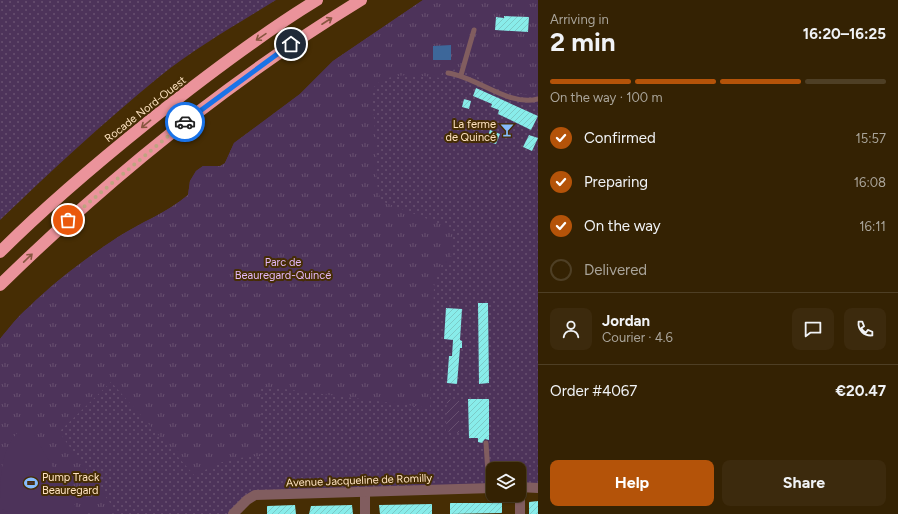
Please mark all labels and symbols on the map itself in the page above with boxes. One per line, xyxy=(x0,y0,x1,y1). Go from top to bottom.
one-way arrow xyxy=(321,17,332,25)
pin xyxy=(274,27,308,61)
one-way arrow xyxy=(256,33,267,41)
street label: Rocade Nord-Ouest xyxy=(102,74,189,145)
courier xyxy=(165,102,205,142)
place label: La ferme de Quincé xyxy=(445,118,496,144)
one-way arrow xyxy=(141,119,152,128)
bar icon: La ferme de Quincé xyxy=(499,122,515,138)
pin xyxy=(51,203,85,237)
one-way arrow xyxy=(23,253,33,262)
park label: Parc de Beauregard-Quincé xyxy=(235,256,331,282)
place label: Pump Track Beauregard xyxy=(42,471,100,497)
street label: Avenue Jacqueline de Romilly xyxy=(286,471,433,490)
sports icon: Pump Track Beauregard xyxy=(23,475,39,491)

